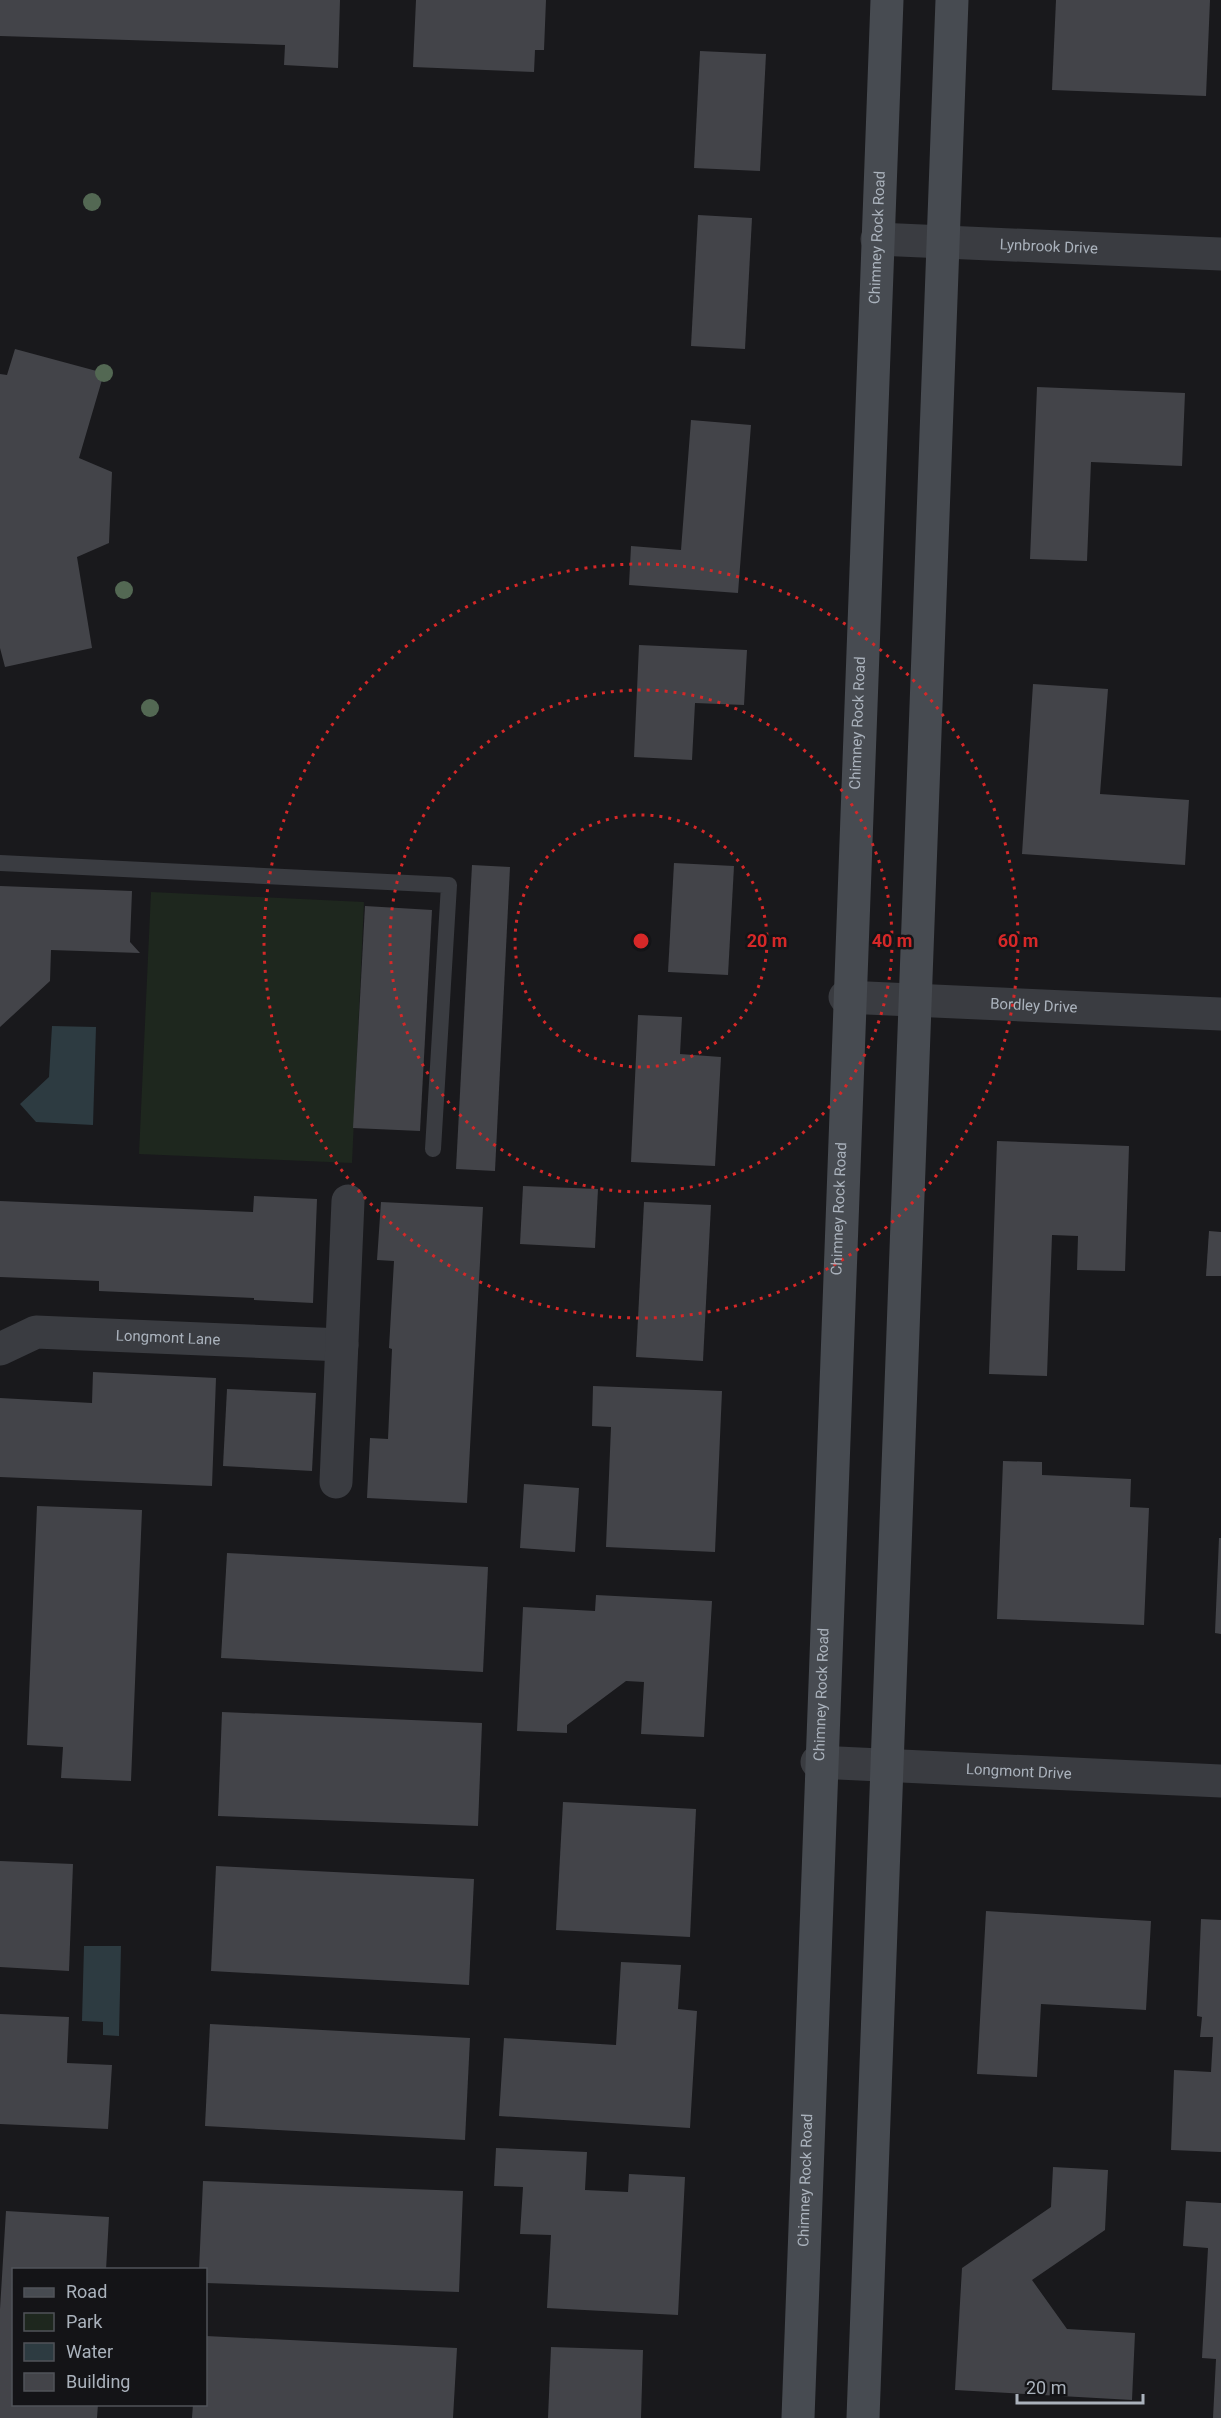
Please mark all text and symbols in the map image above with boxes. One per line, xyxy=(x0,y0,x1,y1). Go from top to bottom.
street label: Chimney Rock Road xyxy=(865,170,889,304)
street label: Lynbrook Drive xyxy=(999,235,1098,258)
street label: Chimney Rock Road xyxy=(846,656,869,790)
text: 20 m xyxy=(747,930,787,951)
text: 40 m xyxy=(872,930,912,951)
text: 60 m xyxy=(998,930,1038,951)
centre of rings xyxy=(631,931,651,951)
street label: Bordley Drive xyxy=(990,995,1078,1017)
street label: Chimney Rock Road xyxy=(827,1142,850,1276)
street label: Longmont Lane xyxy=(115,1326,221,1349)
street label: Chimney Rock Road xyxy=(810,1627,833,1761)
street label: Longmont Drive xyxy=(966,1760,1072,1783)
street label: Chimney Rock Road xyxy=(794,2113,816,2247)
legend xyxy=(12,2268,207,2406)
text: Road xyxy=(66,2281,107,2302)
text: Park xyxy=(66,2311,103,2332)
text: Water xyxy=(66,2341,113,2362)
scale bar xyxy=(1017,2367,1143,2405)
text: Building xyxy=(66,2371,130,2392)
text: 20 m xyxy=(1026,2377,1066,2398)

